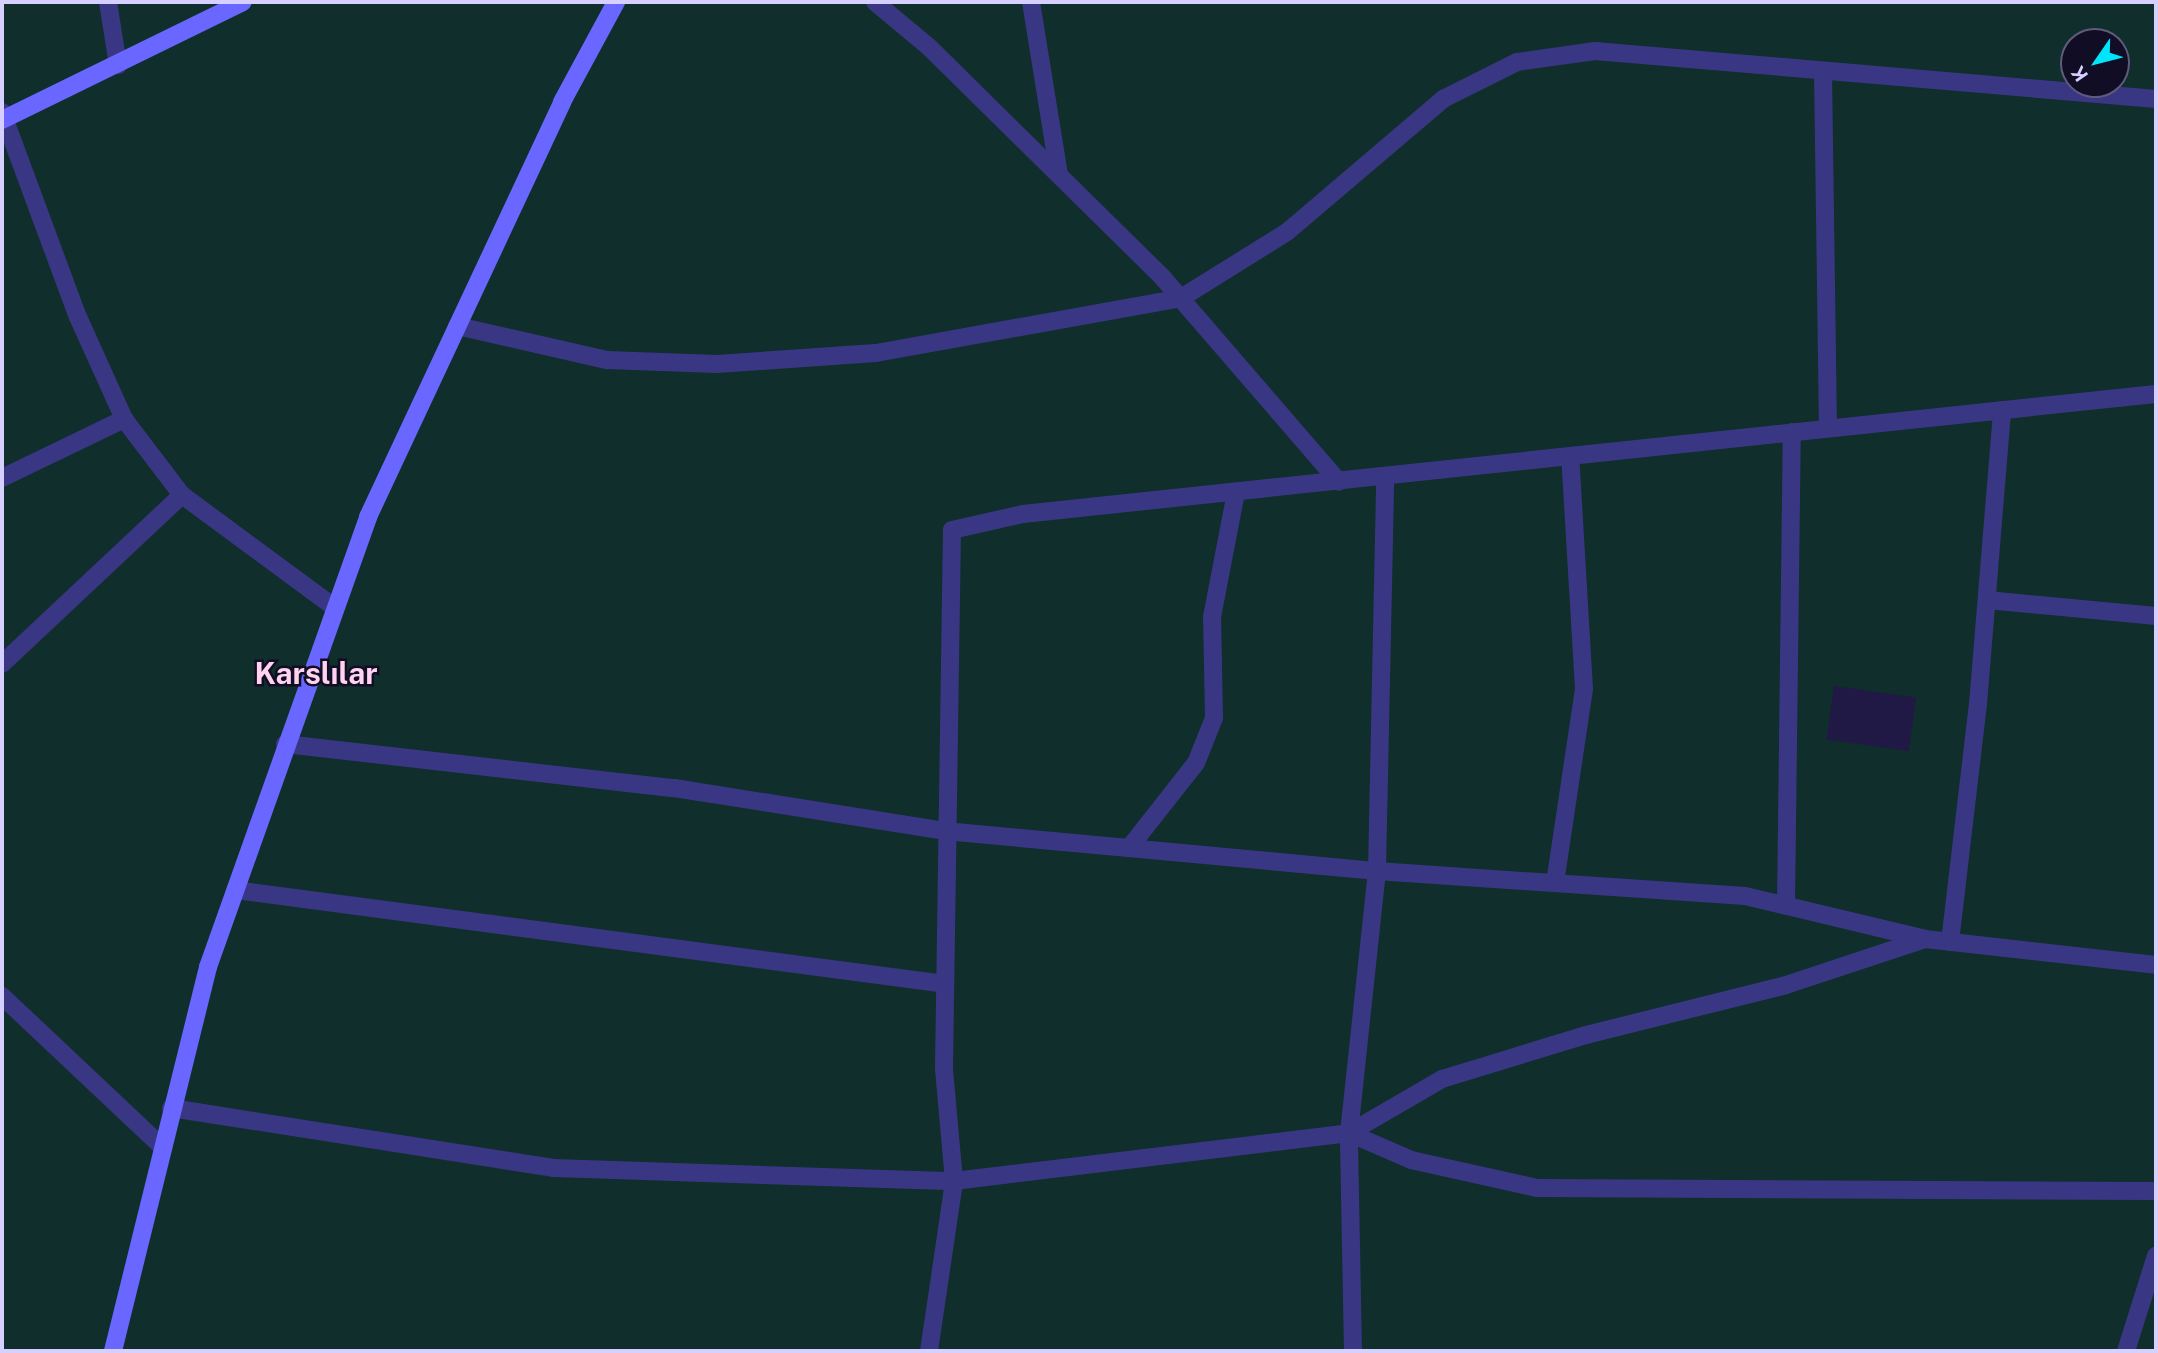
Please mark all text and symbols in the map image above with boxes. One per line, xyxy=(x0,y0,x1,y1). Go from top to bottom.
north arrow xyxy=(2060,28,2130,98)
text: K xyxy=(2067,62,2092,86)
district label: Karslılar xyxy=(254,655,378,691)

